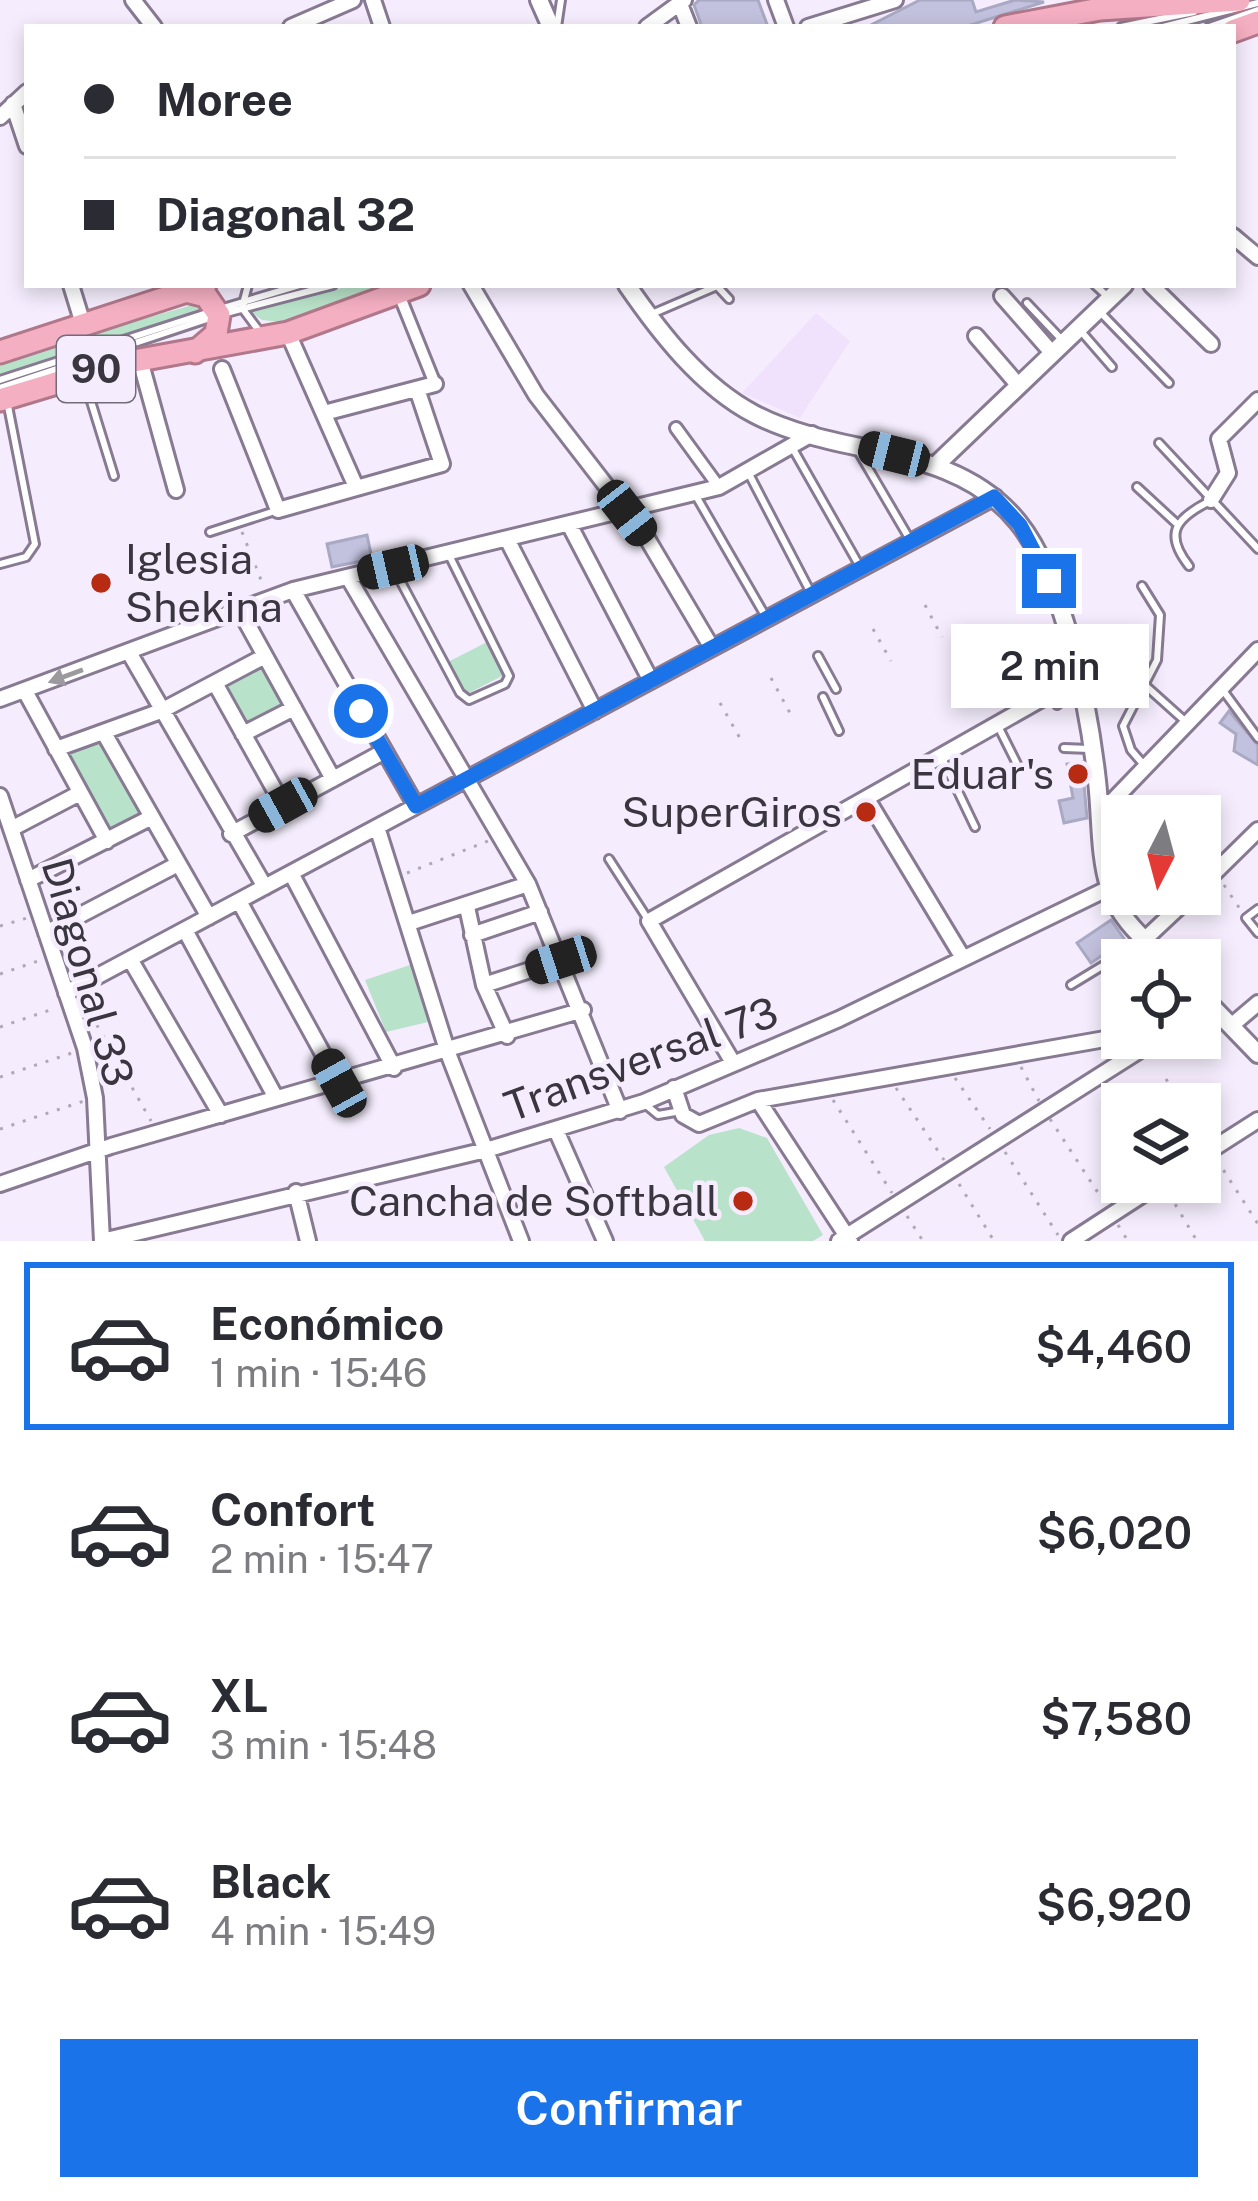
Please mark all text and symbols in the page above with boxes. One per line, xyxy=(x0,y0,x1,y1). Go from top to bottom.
text: Moree xyxy=(156,73,293,126)
text: Diagonal 32 xyxy=(156,188,415,241)
road number: 90 xyxy=(57,336,135,402)
car xyxy=(855,428,933,480)
car xyxy=(591,474,663,552)
place label: Iglesia Shekina xyxy=(125,534,283,631)
car xyxy=(354,541,432,593)
route end xyxy=(1022,554,1076,608)
marker: Iglesia Shekina xyxy=(88,570,114,596)
callout: 2 min xyxy=(950,623,1148,707)
text: 2 min xyxy=(1000,643,1100,689)
one-way arrow xyxy=(48,668,84,686)
route start xyxy=(334,684,388,738)
place label: Eduar's xyxy=(910,749,1054,798)
marker: Eduar's xyxy=(1065,761,1091,787)
car xyxy=(243,772,323,838)
place label: SuperGiros xyxy=(622,787,842,836)
north arrow xyxy=(1101,795,1221,915)
map controls xyxy=(1101,795,1221,1203)
marker: SuperGiros xyxy=(853,799,879,825)
street label: Diagonal 33 xyxy=(33,852,144,1092)
car xyxy=(521,932,601,988)
button: locate xyxy=(1101,939,1221,1059)
street label: Transversal 73 xyxy=(498,986,784,1131)
car xyxy=(306,1043,372,1123)
button: layers xyxy=(1101,1083,1221,1203)
place label: Cancha de Softball xyxy=(349,1176,719,1225)
marker: Cancha de Softball xyxy=(730,1188,756,1214)
icon: car xyxy=(66,1292,174,1400)
text: Económico xyxy=(210,1297,444,1350)
text: $4,460 xyxy=(1035,1320,1192,1373)
text: 1 min · 15:46 xyxy=(210,1350,427,1396)
icon: car xyxy=(66,1478,174,1586)
text: Confort xyxy=(210,1483,375,1536)
text: $6,020 xyxy=(1037,1506,1192,1559)
text: 2 min · 15:47 xyxy=(210,1536,434,1582)
icon: car xyxy=(66,1664,174,1772)
text: XL xyxy=(210,1669,268,1722)
text: $7,580 xyxy=(1040,1692,1192,1745)
text: 3 min · 15:48 xyxy=(210,1722,437,1768)
icon: car xyxy=(66,1850,174,1958)
text: Black xyxy=(210,1855,331,1908)
text: $6,920 xyxy=(1036,1878,1192,1931)
text: 4 min · 15:49 xyxy=(210,1908,436,1954)
button: Confirmar xyxy=(60,2039,1198,2177)

